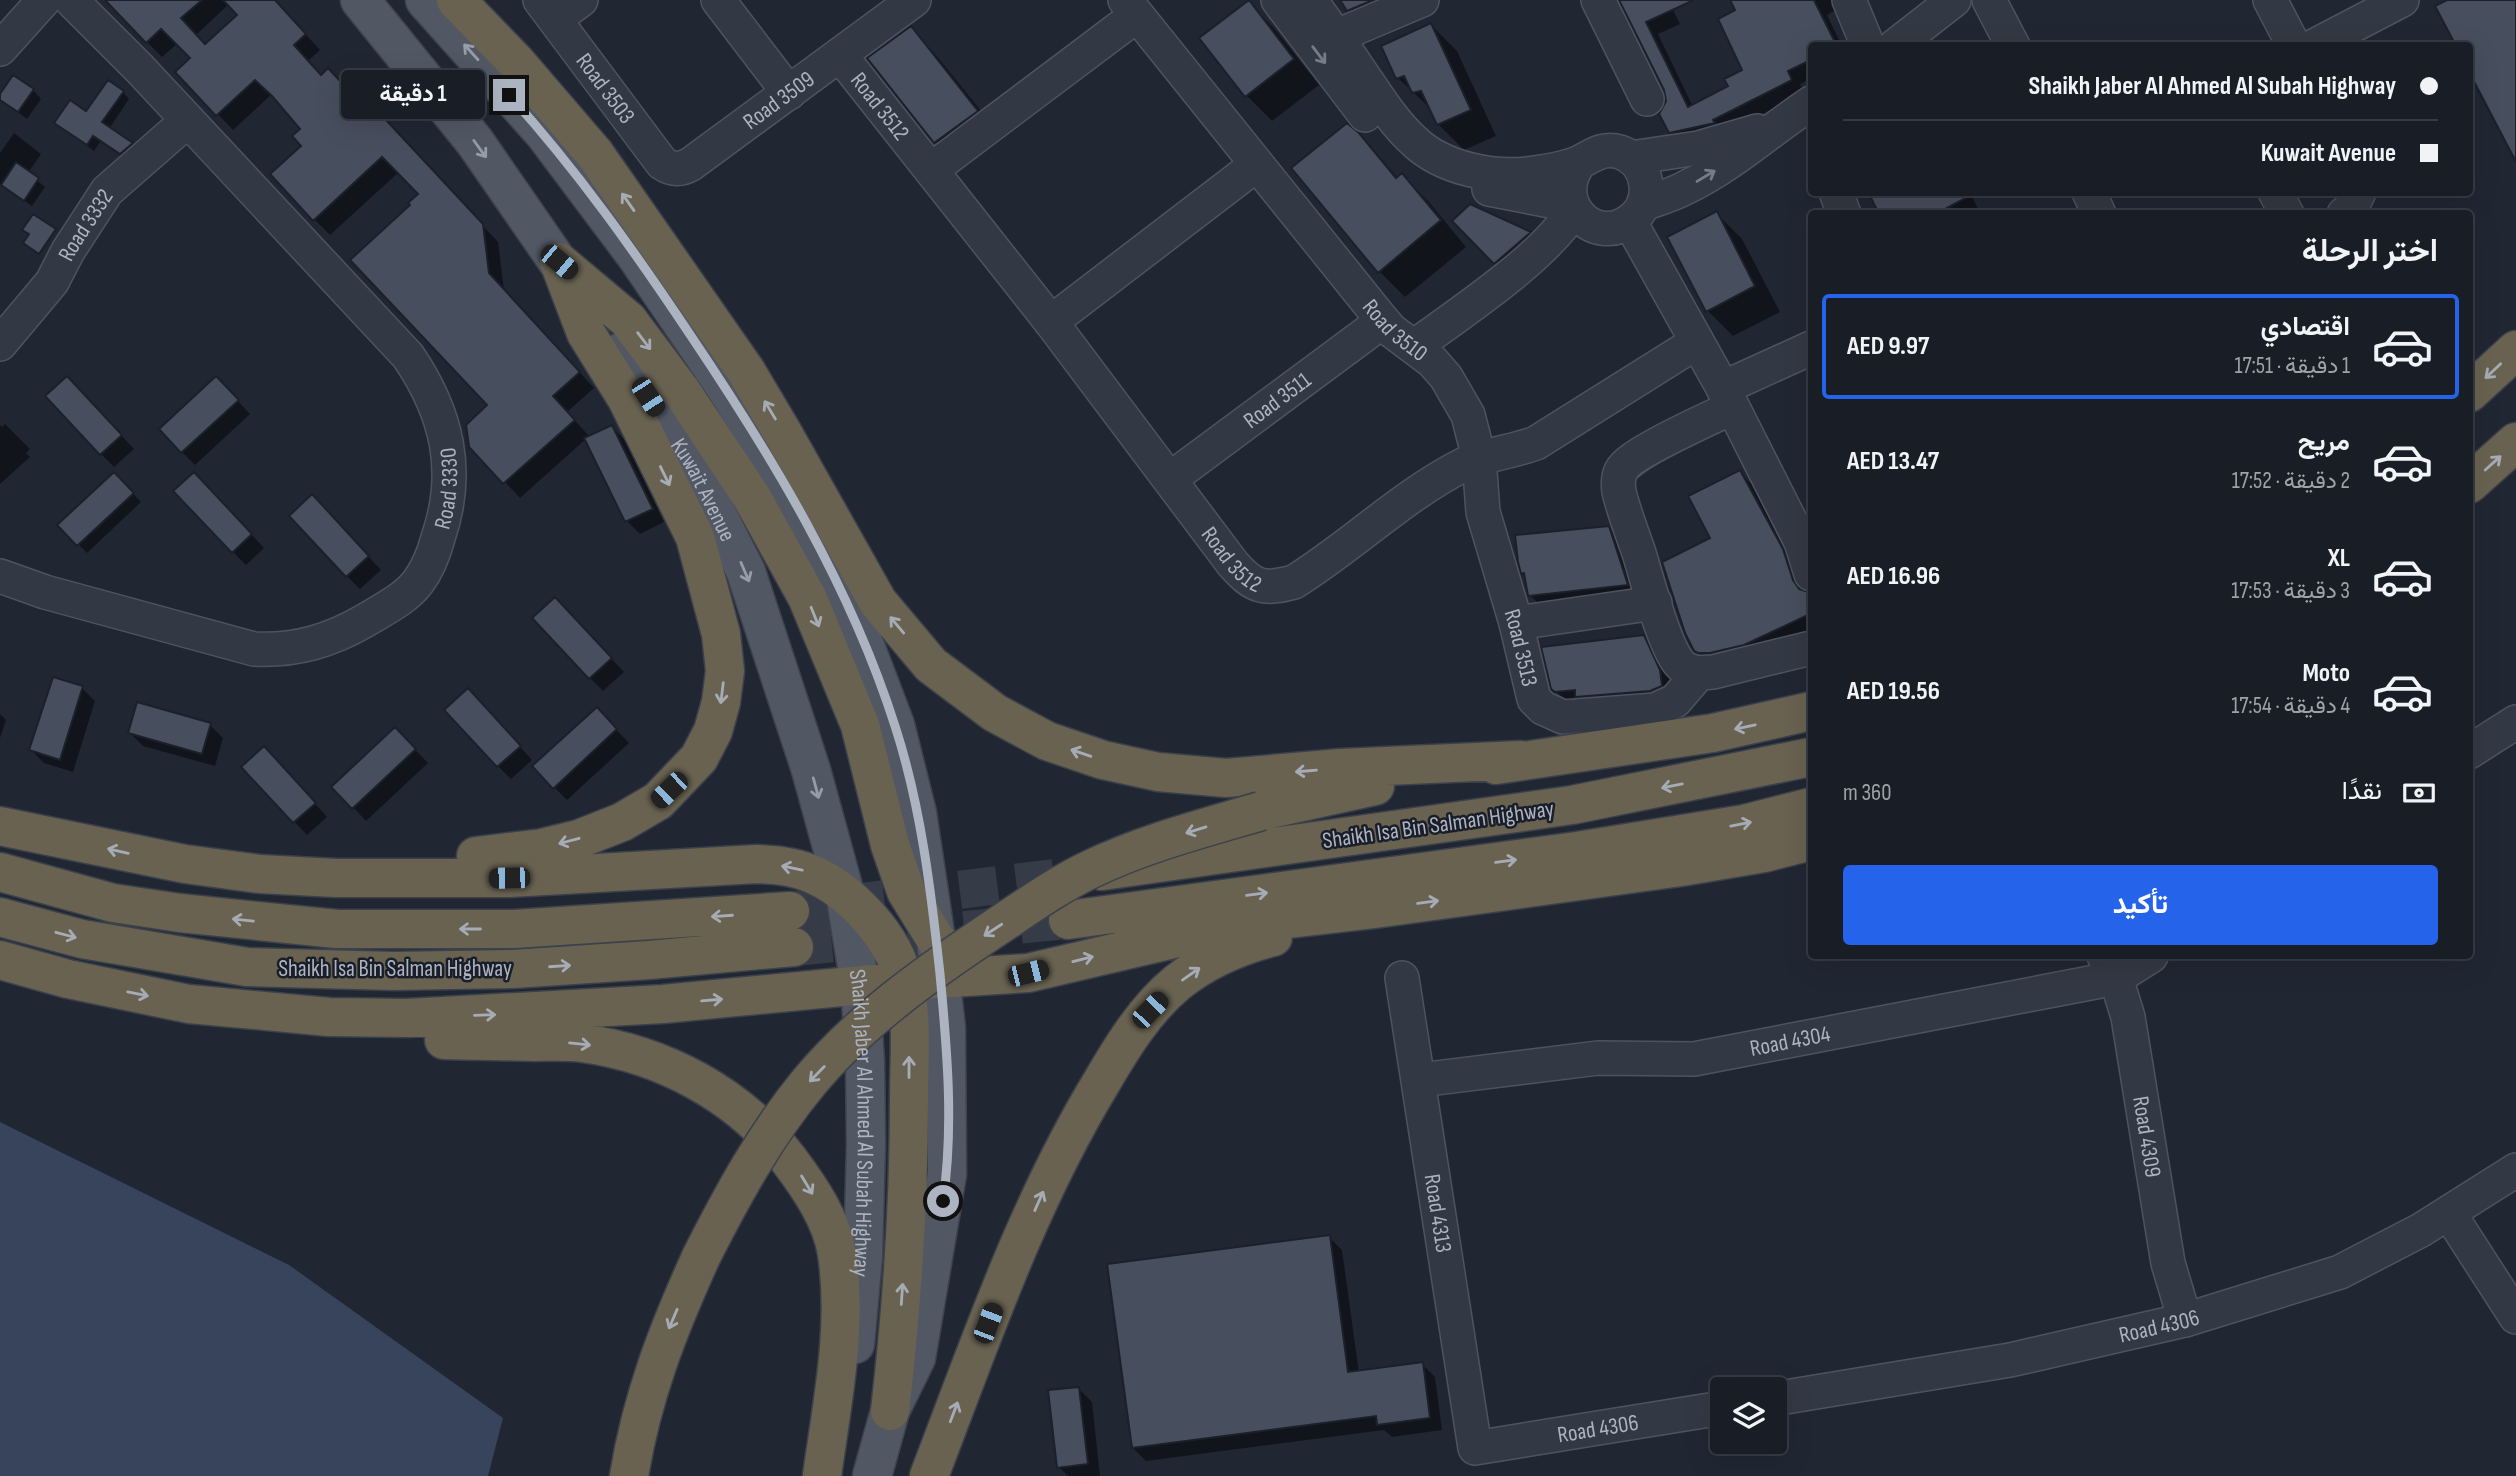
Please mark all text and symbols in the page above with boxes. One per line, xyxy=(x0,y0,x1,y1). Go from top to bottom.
one-way arrow xyxy=(464,44,480,62)
one-way arrow xyxy=(1312,45,1327,63)
street label: Road 3503 xyxy=(570,48,641,129)
street label: Road 3509 xyxy=(738,65,820,136)
street label: Road 3512 xyxy=(844,67,915,146)
callout: 1 دقيقة xyxy=(341,70,484,119)
text: Shaikh Jaber Al Ahmed Al Subah Highway xyxy=(2029,71,2396,102)
route end xyxy=(493,79,525,111)
text: 1 دقيقة xyxy=(380,80,446,108)
text: Kuwait Avenue xyxy=(2261,138,2396,169)
one-way arrow xyxy=(472,139,487,158)
one-way arrow xyxy=(1695,169,1715,183)
street label: Road 3332 xyxy=(52,184,120,266)
one-way arrow xyxy=(621,193,635,212)
text: اختر الرحلة xyxy=(2302,232,2438,271)
car xyxy=(537,240,582,284)
street label: Road 3510 xyxy=(1356,294,1433,368)
text: اقتصادي xyxy=(2261,312,2350,343)
icon: car xyxy=(2371,315,2434,378)
text: AED 9.97 xyxy=(1847,331,1929,362)
one-way arrow xyxy=(636,332,651,351)
text: 1 دقيقة · 17:51 xyxy=(2234,352,2350,380)
one-way arrow xyxy=(2485,363,2502,380)
street label: Road 3511 xyxy=(1238,366,1317,435)
car xyxy=(628,374,669,420)
one-way arrow xyxy=(762,401,776,421)
text: مريح xyxy=(2298,427,2350,458)
icon: car xyxy=(2371,430,2434,493)
street label: Kuwait Avenue xyxy=(664,433,741,546)
street label: Road 3330 xyxy=(429,446,464,532)
text: AED 13.47 xyxy=(1847,446,1939,477)
one-way arrow xyxy=(2484,454,2501,471)
one-way arrow xyxy=(658,465,672,486)
text: 2 دقيقة · 17:52 xyxy=(2232,467,2350,495)
street label: Road 3512 xyxy=(1195,521,1266,599)
text: XL xyxy=(2328,543,2350,574)
icon: car xyxy=(2371,545,2434,608)
one-way arrow xyxy=(739,560,752,582)
text: AED 16.96 xyxy=(1847,561,1940,592)
text: 3 دقيقة · 17:53 xyxy=(2231,577,2350,605)
one-way arrow xyxy=(810,606,823,628)
street label: Road 3513 xyxy=(1498,606,1544,689)
one-way arrow xyxy=(889,617,905,635)
text: Moto xyxy=(2302,658,2350,689)
icon: car xyxy=(2371,660,2434,723)
text: AED 19.56 xyxy=(1847,676,1940,707)
one-way arrow xyxy=(716,681,729,704)
text: 4 دقيقة · 17:54 xyxy=(2231,692,2350,720)
one-way arrow xyxy=(1734,720,1757,734)
one-way arrow xyxy=(1071,746,1093,758)
one-way arrow xyxy=(1295,765,1318,778)
car xyxy=(647,768,692,812)
icon: cash xyxy=(2400,774,2438,812)
one-way arrow xyxy=(810,776,823,799)
text: نقدًا xyxy=(2342,776,2382,807)
text: 360 m xyxy=(1843,779,1891,807)
one-way arrow xyxy=(1662,780,1684,793)
street label: Shaikh Isa Bin Salman Highway xyxy=(1320,795,1556,855)
one-way arrow xyxy=(1729,817,1752,831)
one-way arrow xyxy=(1185,825,1207,838)
one-way arrow xyxy=(558,835,581,848)
one-way arrow xyxy=(107,844,130,857)
one-way arrow xyxy=(1494,854,1517,867)
one-way arrow xyxy=(781,861,804,875)
button: تأكيد xyxy=(1843,865,2438,945)
car xyxy=(488,867,531,889)
one-way arrow xyxy=(1245,888,1267,901)
one-way arrow xyxy=(1416,895,1439,908)
one-way arrow xyxy=(711,909,734,922)
one-way arrow xyxy=(232,913,255,926)
one-way arrow xyxy=(459,922,482,936)
one-way arrow xyxy=(983,923,1003,937)
one-way arrow xyxy=(55,929,77,942)
one-way arrow xyxy=(1071,952,1094,965)
street label: Shaikh Isa Bin Salman Highway xyxy=(278,955,512,983)
car xyxy=(1006,958,1051,988)
one-way arrow xyxy=(548,960,571,973)
one-way arrow xyxy=(1181,966,1200,981)
street label: Shaikh Jaber Al Ahmed Al Subah Highway xyxy=(843,967,879,1278)
one-way arrow xyxy=(126,987,149,1001)
car xyxy=(1128,988,1173,1032)
one-way arrow xyxy=(700,993,722,1006)
one-way arrow xyxy=(473,1008,496,1021)
street label: Road 4304 xyxy=(1748,1020,1833,1063)
one-way arrow xyxy=(568,1038,591,1051)
one-way arrow xyxy=(902,1056,916,1079)
one-way arrow xyxy=(809,1065,826,1082)
street label: Road 4309 xyxy=(2126,1094,2167,1179)
street label: Road 4313 xyxy=(1418,1172,1457,1255)
one-way arrow xyxy=(800,1175,814,1195)
route start xyxy=(927,1185,959,1217)
one-way arrow xyxy=(1033,1191,1046,1213)
one-way arrow xyxy=(896,1284,909,1306)
car xyxy=(971,1300,1006,1346)
street label: Road 4306 xyxy=(2116,1303,2203,1350)
one-way arrow xyxy=(666,1308,679,1330)
map controls xyxy=(1710,1377,1787,1454)
button: layers xyxy=(1710,1377,1787,1454)
one-way arrow xyxy=(948,1402,961,1424)
street label: Road 4306 xyxy=(1555,1409,1640,1449)

